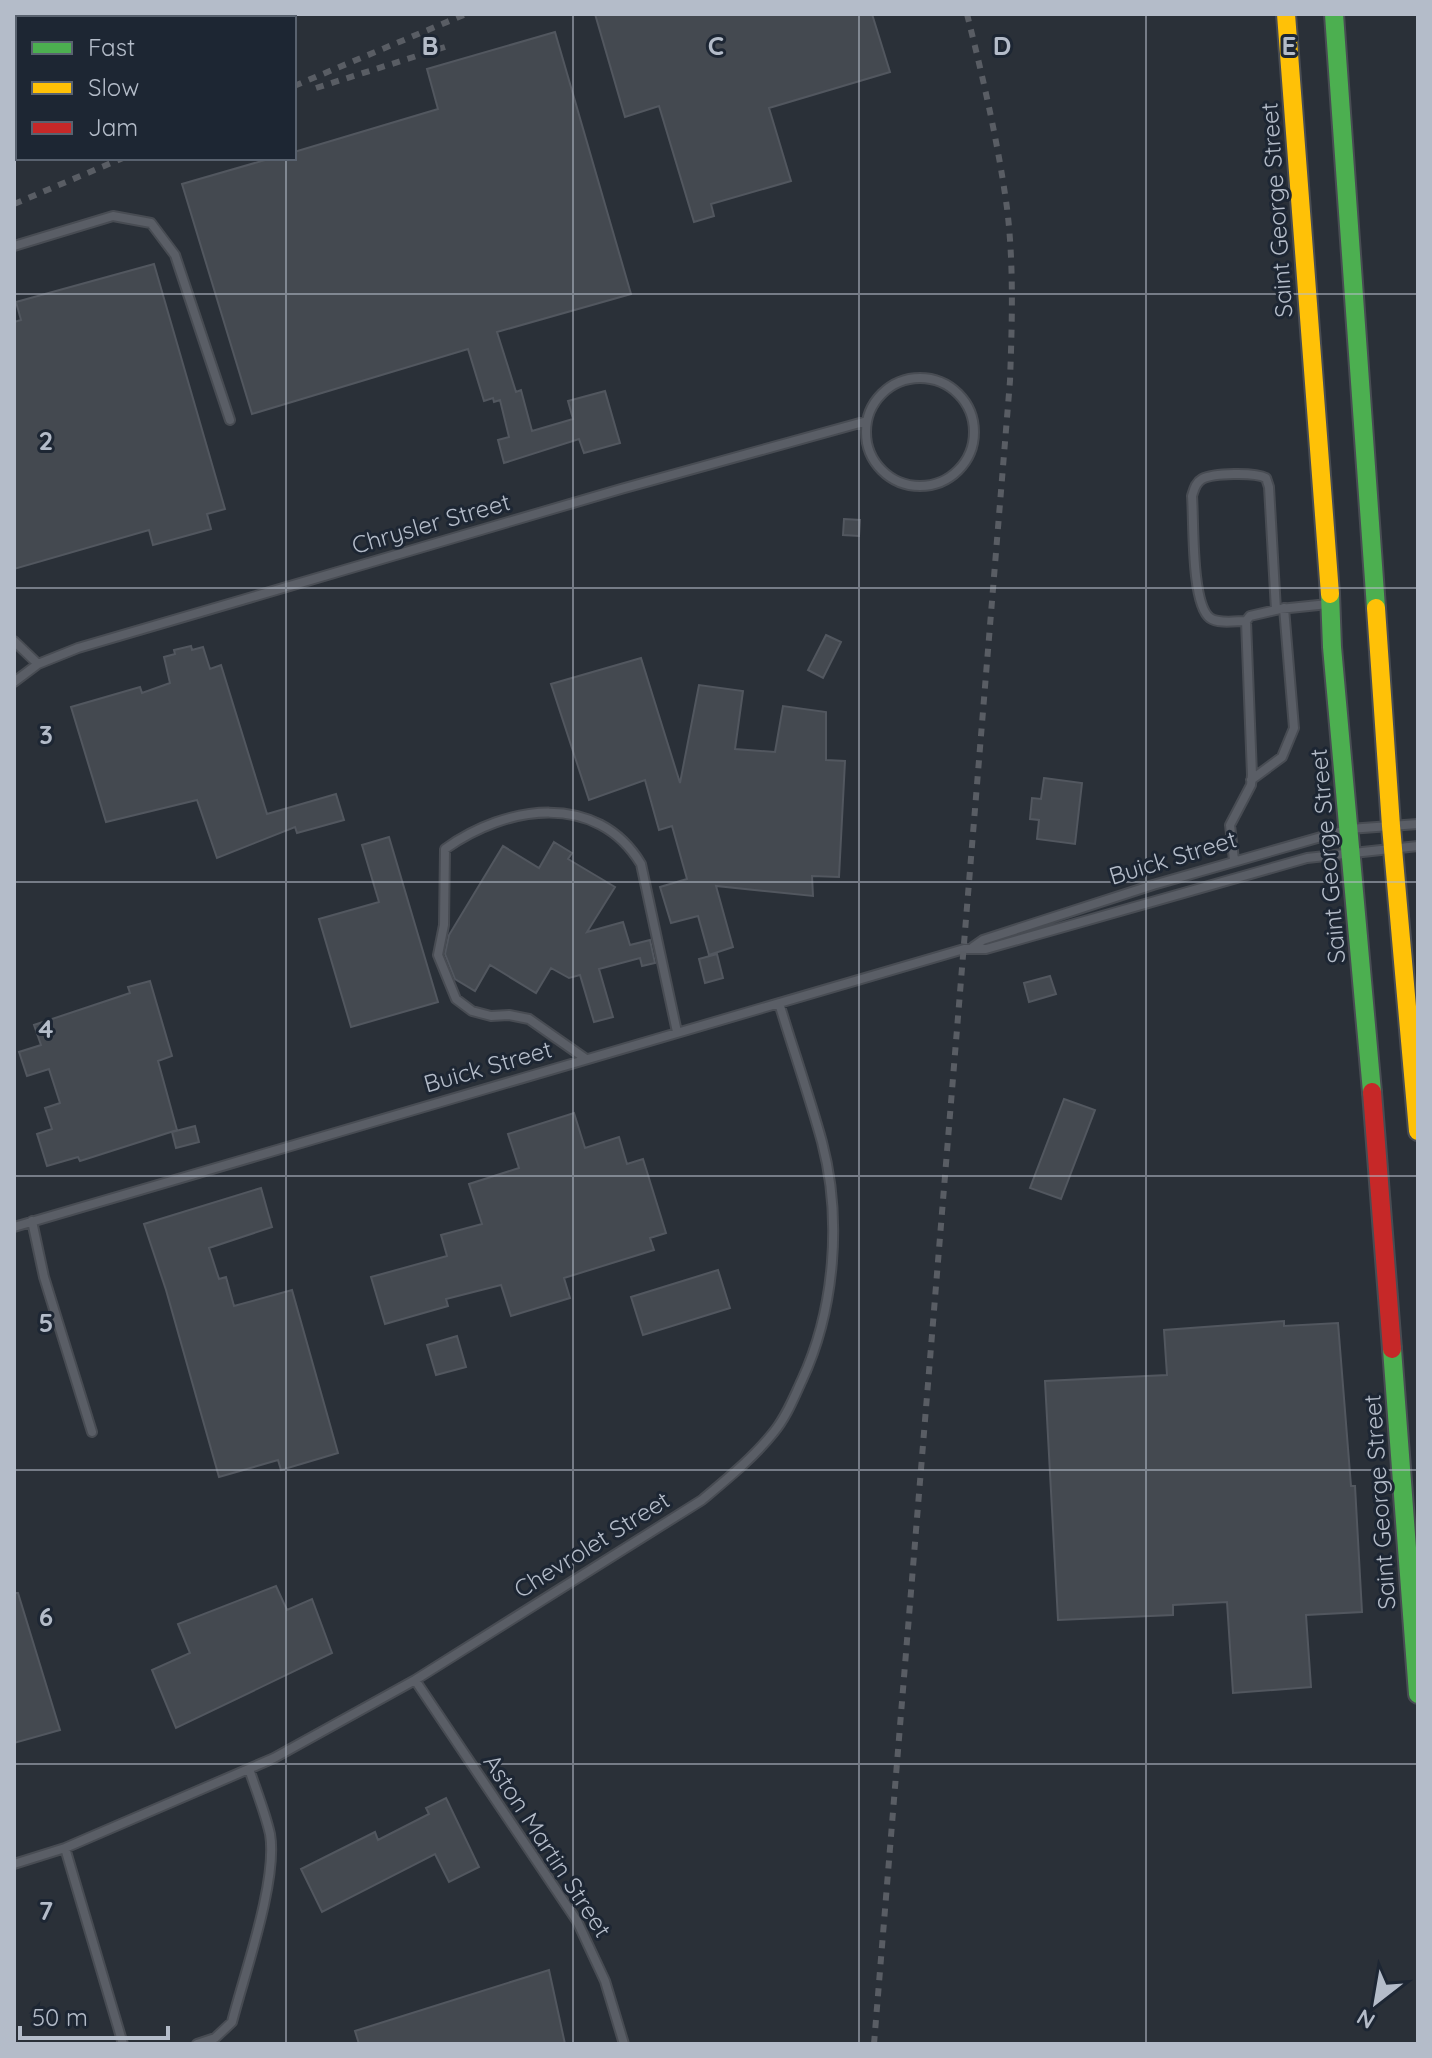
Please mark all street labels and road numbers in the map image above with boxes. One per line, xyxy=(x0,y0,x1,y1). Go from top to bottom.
street label: Saint George Street xyxy=(1254,102,1298,319)
street label: Chrysler Street xyxy=(348,486,513,560)
street label: Saint George Street xyxy=(1303,747,1351,965)
street label: Buick Street xyxy=(1105,823,1240,891)
street label: Buick Street xyxy=(420,1033,555,1099)
street label: Saint George Street xyxy=(1357,1394,1401,1611)
street label: Chevrolet Street xyxy=(508,1484,675,1604)
street label: Aston Martin Street xyxy=(477,1748,618,1943)

